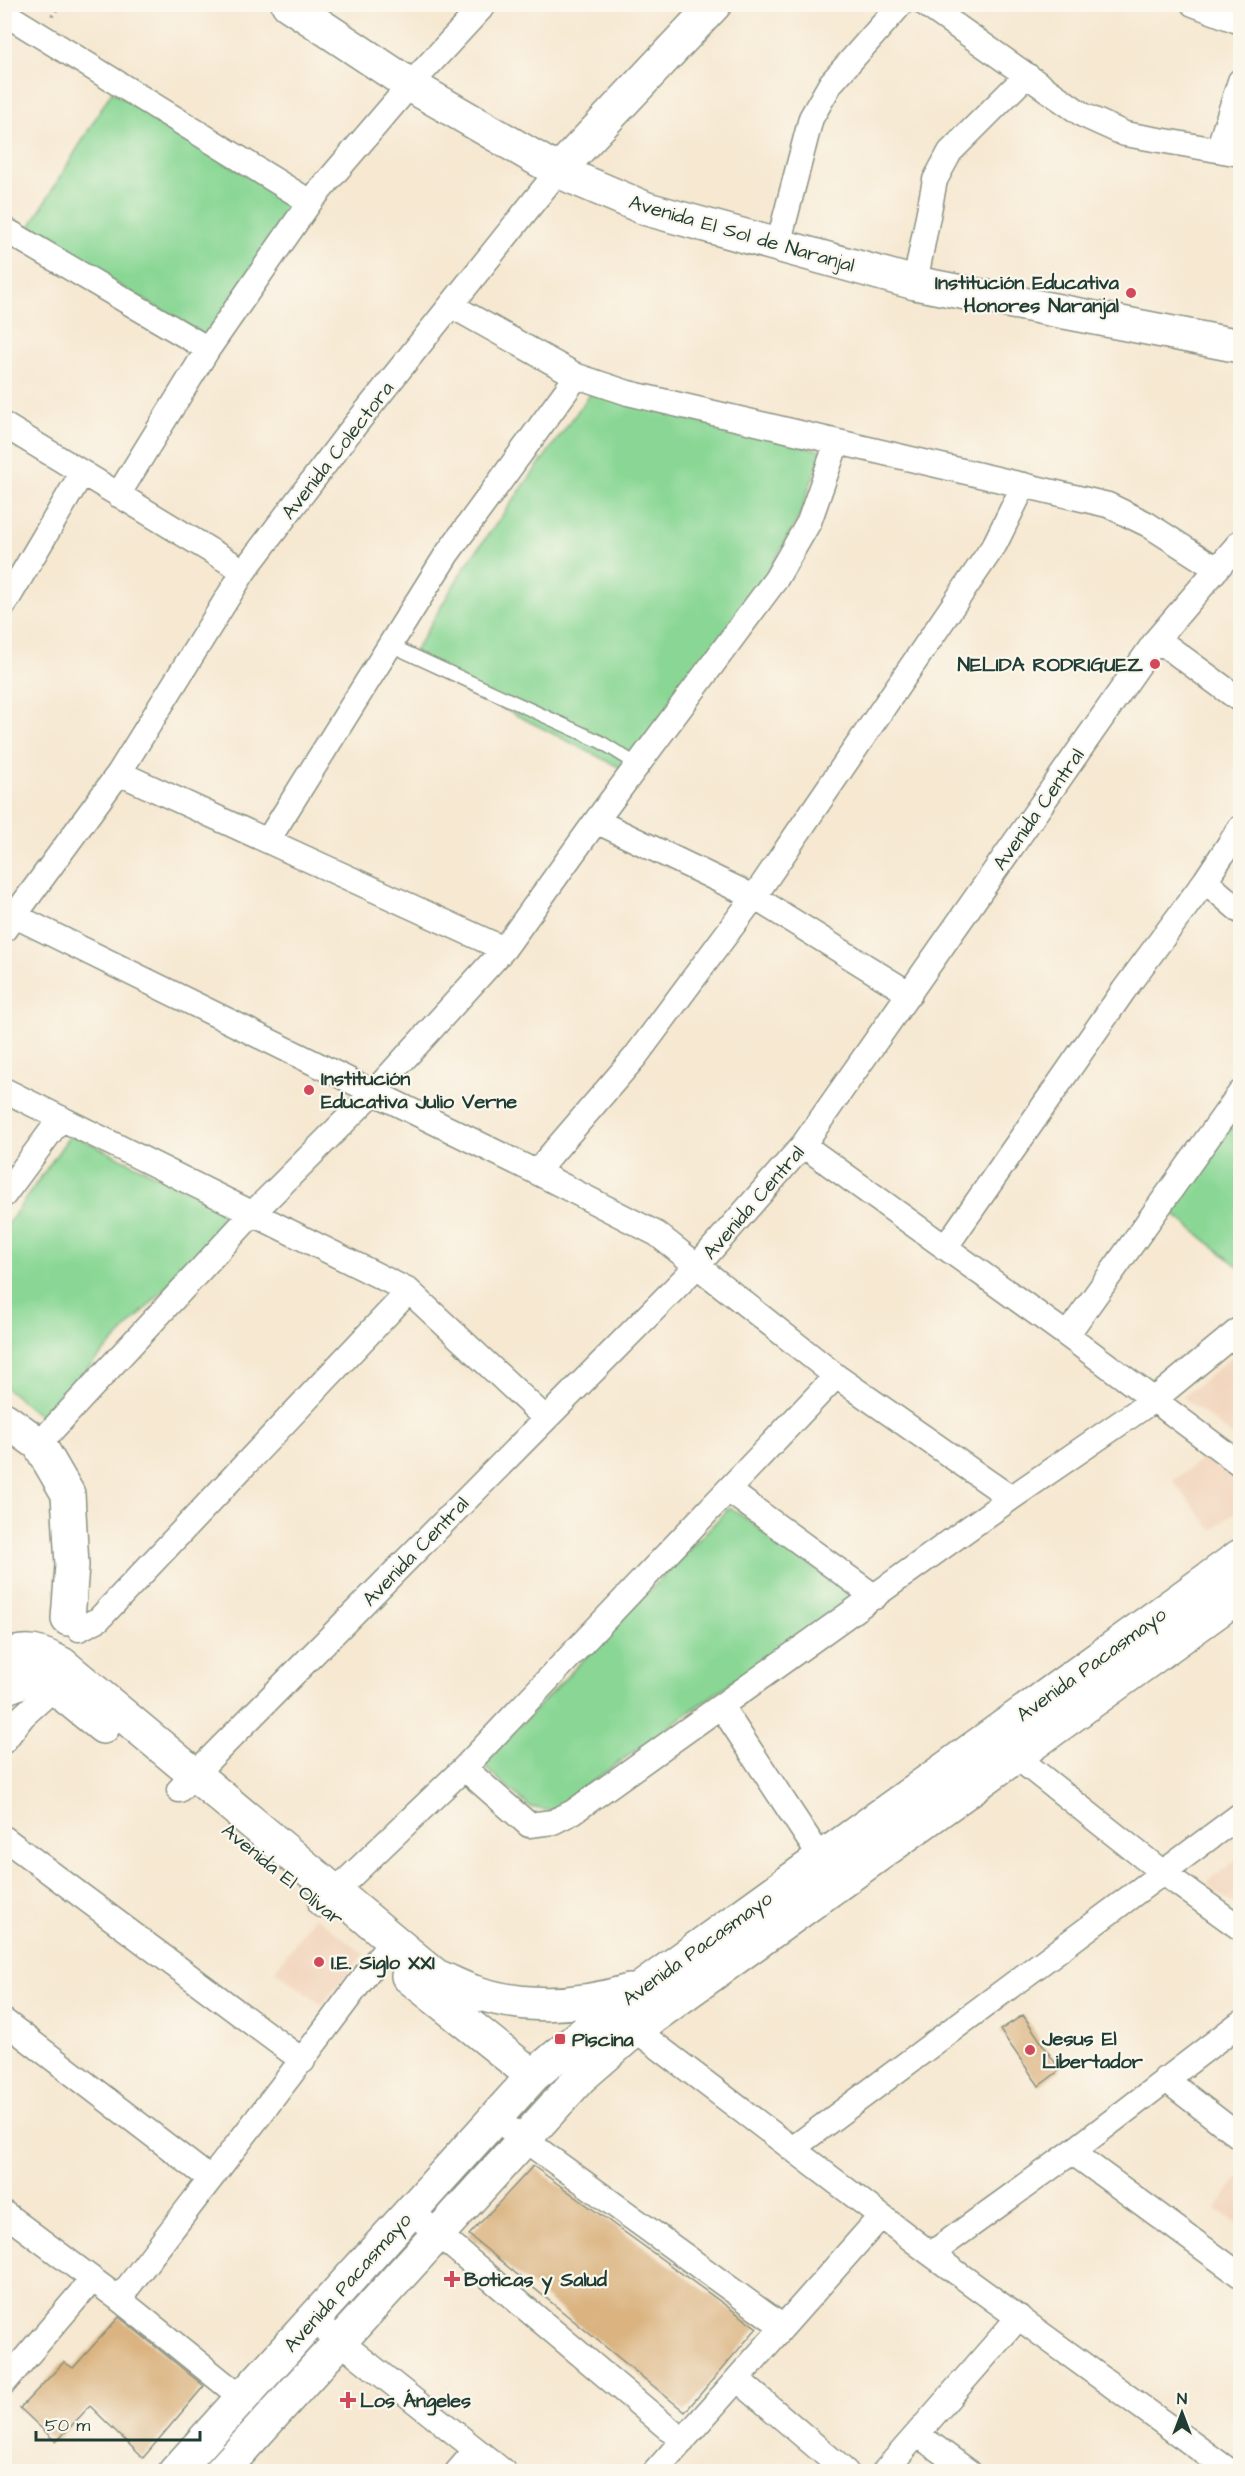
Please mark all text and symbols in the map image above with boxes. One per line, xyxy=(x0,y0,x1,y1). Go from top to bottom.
street label: Avenida El Sol de Naranjal xyxy=(626,188,858,280)
place label: Institución Educativa Honores Naranjal xyxy=(935,269,1120,320)
marker: Institución Educativa Honores Naranjal xyxy=(1124,286,1138,300)
street label: Avenida Colectora xyxy=(275,376,401,525)
place label: NELIDA RODRIGUEZ xyxy=(957,651,1143,679)
marker: NELIDA RODRIGUEZ xyxy=(1148,657,1162,671)
street label: Avenida Central xyxy=(986,743,1091,876)
place label: Institución Educativa Julio Verne xyxy=(321,1065,517,1116)
marker: Institución Educativa Julio Verne xyxy=(302,1083,316,1097)
street label: Avenida Central xyxy=(696,1140,811,1266)
street label: Avenida Central xyxy=(356,1491,475,1613)
street label: Avenida Pacasmayo xyxy=(1011,1601,1173,1730)
street label: Avenida El Olivar xyxy=(215,1817,349,1933)
street label: Avenida Pacasmayo xyxy=(617,1885,779,2014)
place label: I.E. Siglo XXI xyxy=(331,1949,435,1978)
marker: I.E. Siglo XXI xyxy=(312,1955,326,1969)
place label: Jesus El Libertador xyxy=(1041,2025,1144,2076)
place label: Piscina xyxy=(572,2026,635,2054)
marker: Piscina xyxy=(553,2032,567,2046)
marker: Jesus El Libertador xyxy=(1023,2043,1037,2057)
street label: Avenida Pacasmayo xyxy=(277,2207,419,2359)
place label: Boticas y Salud xyxy=(464,2266,608,2295)
marker: Boticas y Salud xyxy=(445,2272,459,2286)
north arrow xyxy=(1152,2383,1212,2443)
place label: Los Ángeles xyxy=(360,2387,471,2416)
text: N xyxy=(1177,2388,1187,2410)
marker: Los Ángeles xyxy=(341,2393,355,2407)
scale bar xyxy=(36,2404,200,2442)
text: 50 m xyxy=(45,2413,90,2438)

